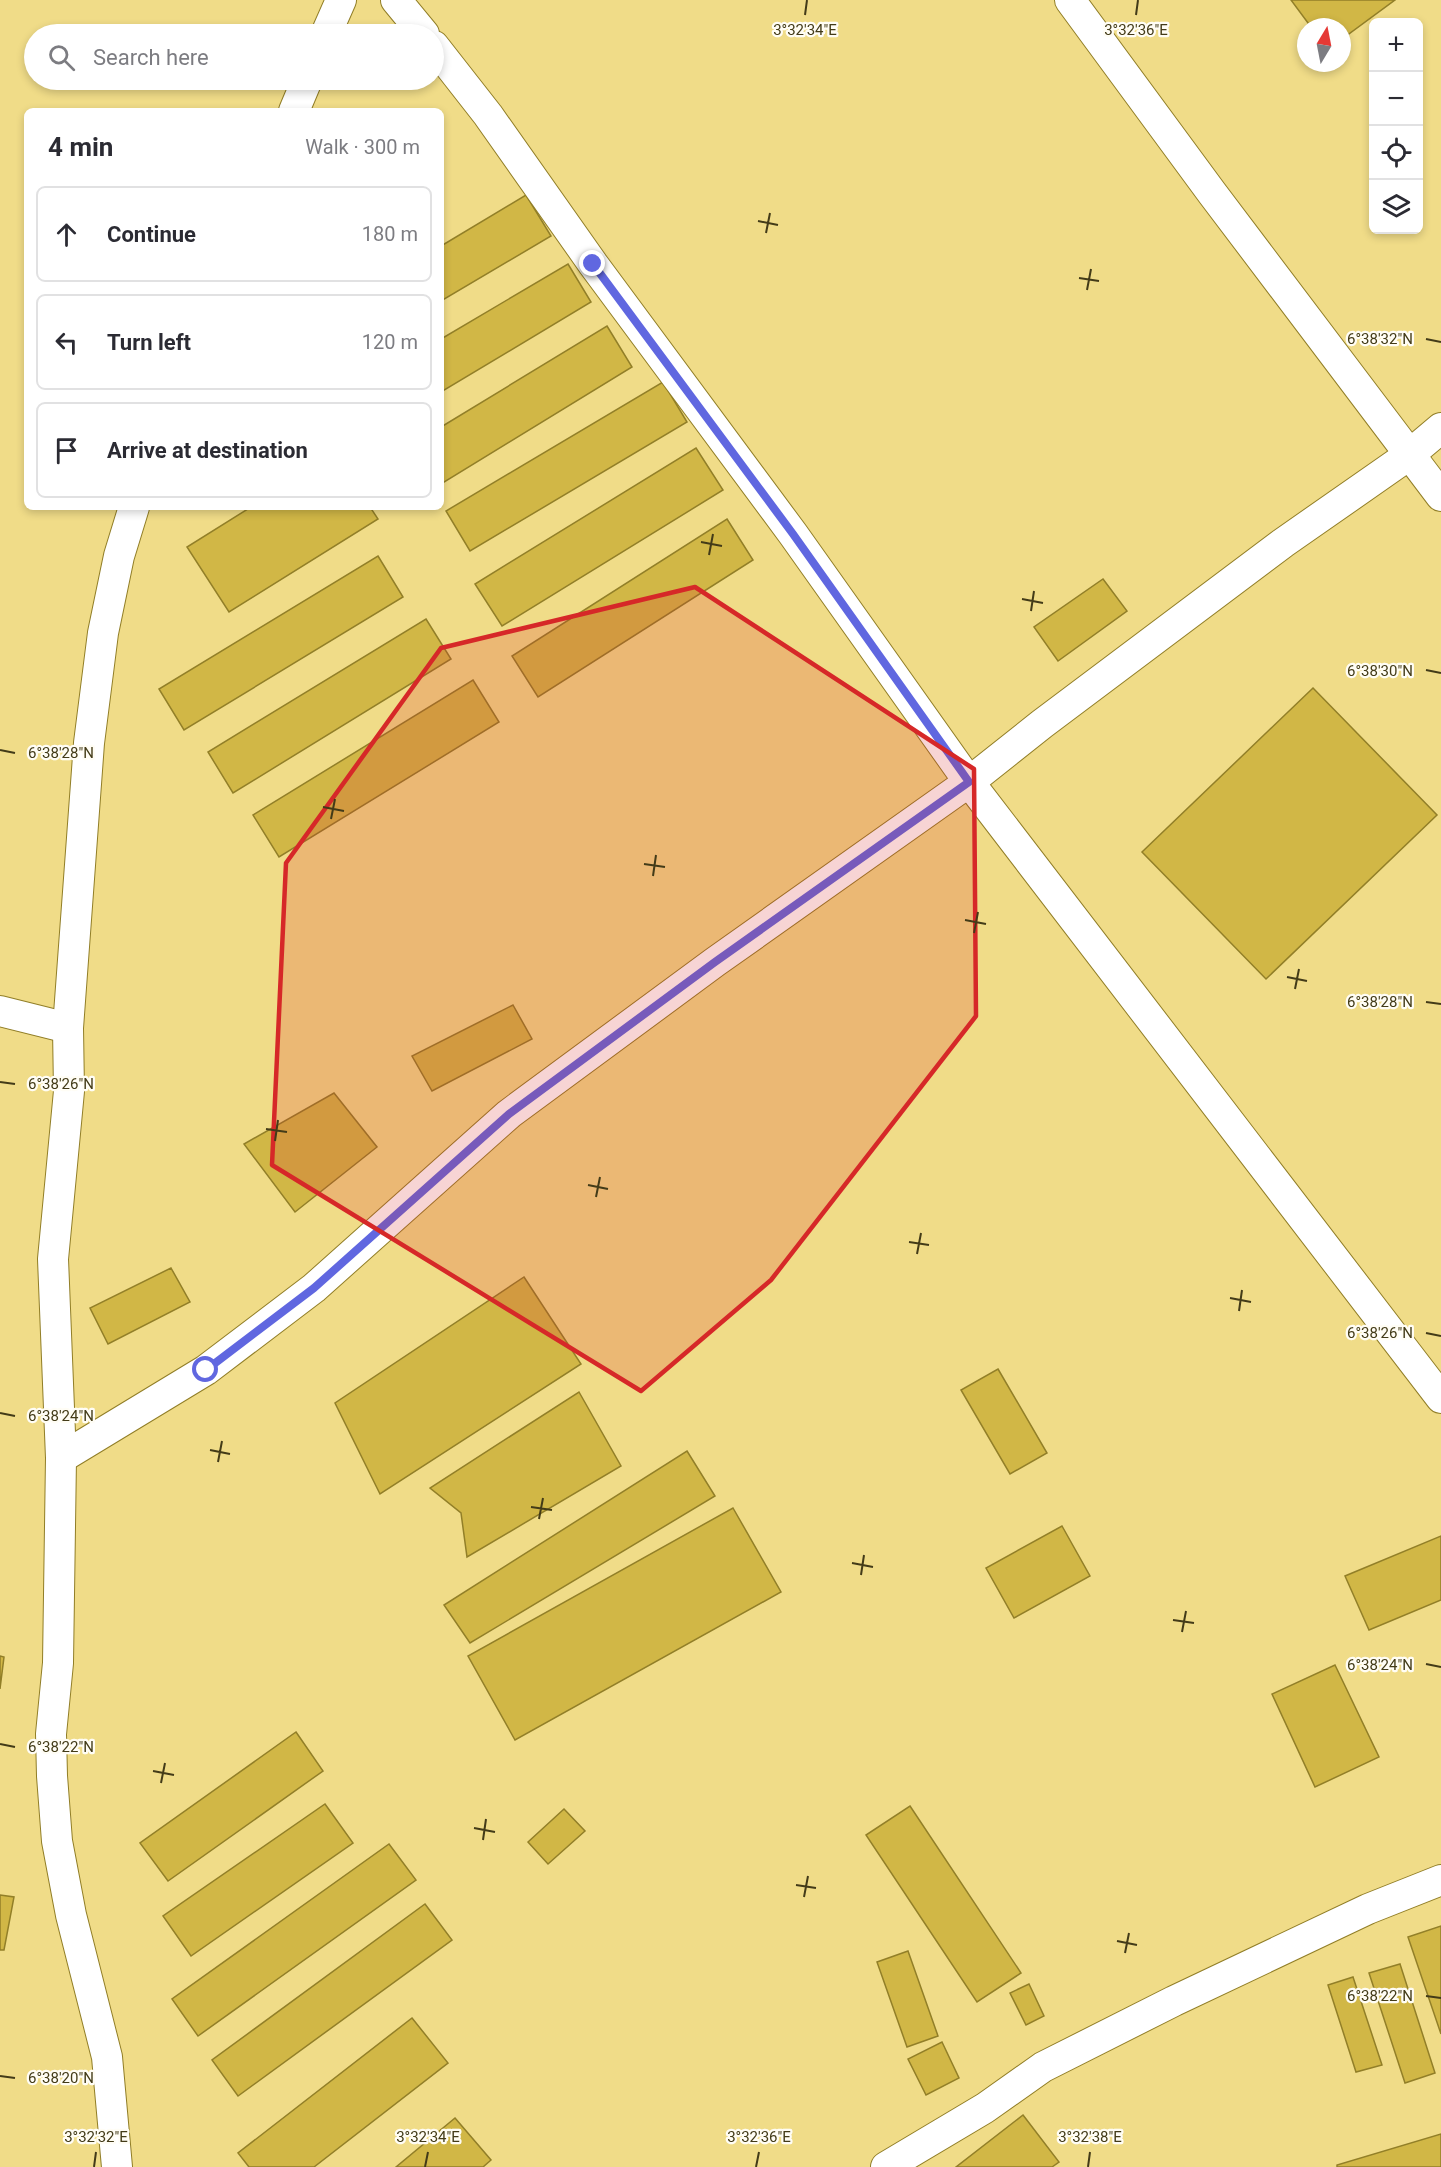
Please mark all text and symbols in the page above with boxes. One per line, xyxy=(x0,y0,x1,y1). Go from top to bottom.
north arrow xyxy=(1297,18,1351,72)
map controls xyxy=(1369,18,1423,234)
button: + xyxy=(1369,18,1423,72)
text: 3°32'34"E xyxy=(773,21,837,39)
text: 3°32'36"E xyxy=(1104,21,1168,39)
search box xyxy=(24,24,444,90)
icon: search xyxy=(45,41,78,74)
text: Search here xyxy=(93,45,209,70)
button: − xyxy=(1369,72,1423,126)
button: locate xyxy=(1369,126,1423,180)
text: 4 min xyxy=(48,132,113,162)
text: Walk · 300 m xyxy=(305,135,420,159)
button: layers xyxy=(1369,180,1423,234)
icon: ahead xyxy=(50,218,83,251)
text: Continue xyxy=(107,222,196,247)
text: 180 m xyxy=(362,222,418,246)
route end xyxy=(579,250,605,276)
icon: left xyxy=(50,326,83,359)
text: Turn left xyxy=(107,330,191,355)
text: 120 m xyxy=(362,330,418,354)
text: 6°38'32"N xyxy=(1347,330,1413,348)
icon: arrive xyxy=(50,434,83,467)
text: Arrive at destination xyxy=(107,438,308,463)
text: 6°38'30"N xyxy=(1347,662,1413,680)
text: 6°38'28"N xyxy=(28,744,94,762)
text: 6°38'28"N xyxy=(1347,993,1413,1011)
text: 6°38'26"N xyxy=(28,1075,94,1093)
text: 6°38'26"N xyxy=(1347,1324,1413,1342)
route start xyxy=(192,1356,218,1382)
text: 6°38'24"N xyxy=(28,1407,94,1425)
text: 6°38'24"N xyxy=(1347,1656,1413,1674)
text: 6°38'22"N xyxy=(28,1738,94,1756)
text: 6°38'22"N xyxy=(1347,1987,1413,2005)
text: 6°38'20"N xyxy=(28,2069,94,2087)
text: 3°32'32"E xyxy=(64,2128,128,2146)
text: 3°32'34"E xyxy=(396,2128,460,2146)
text: 3°32'36"E xyxy=(727,2128,791,2146)
text: 3°32'38"E xyxy=(1058,2128,1122,2146)

